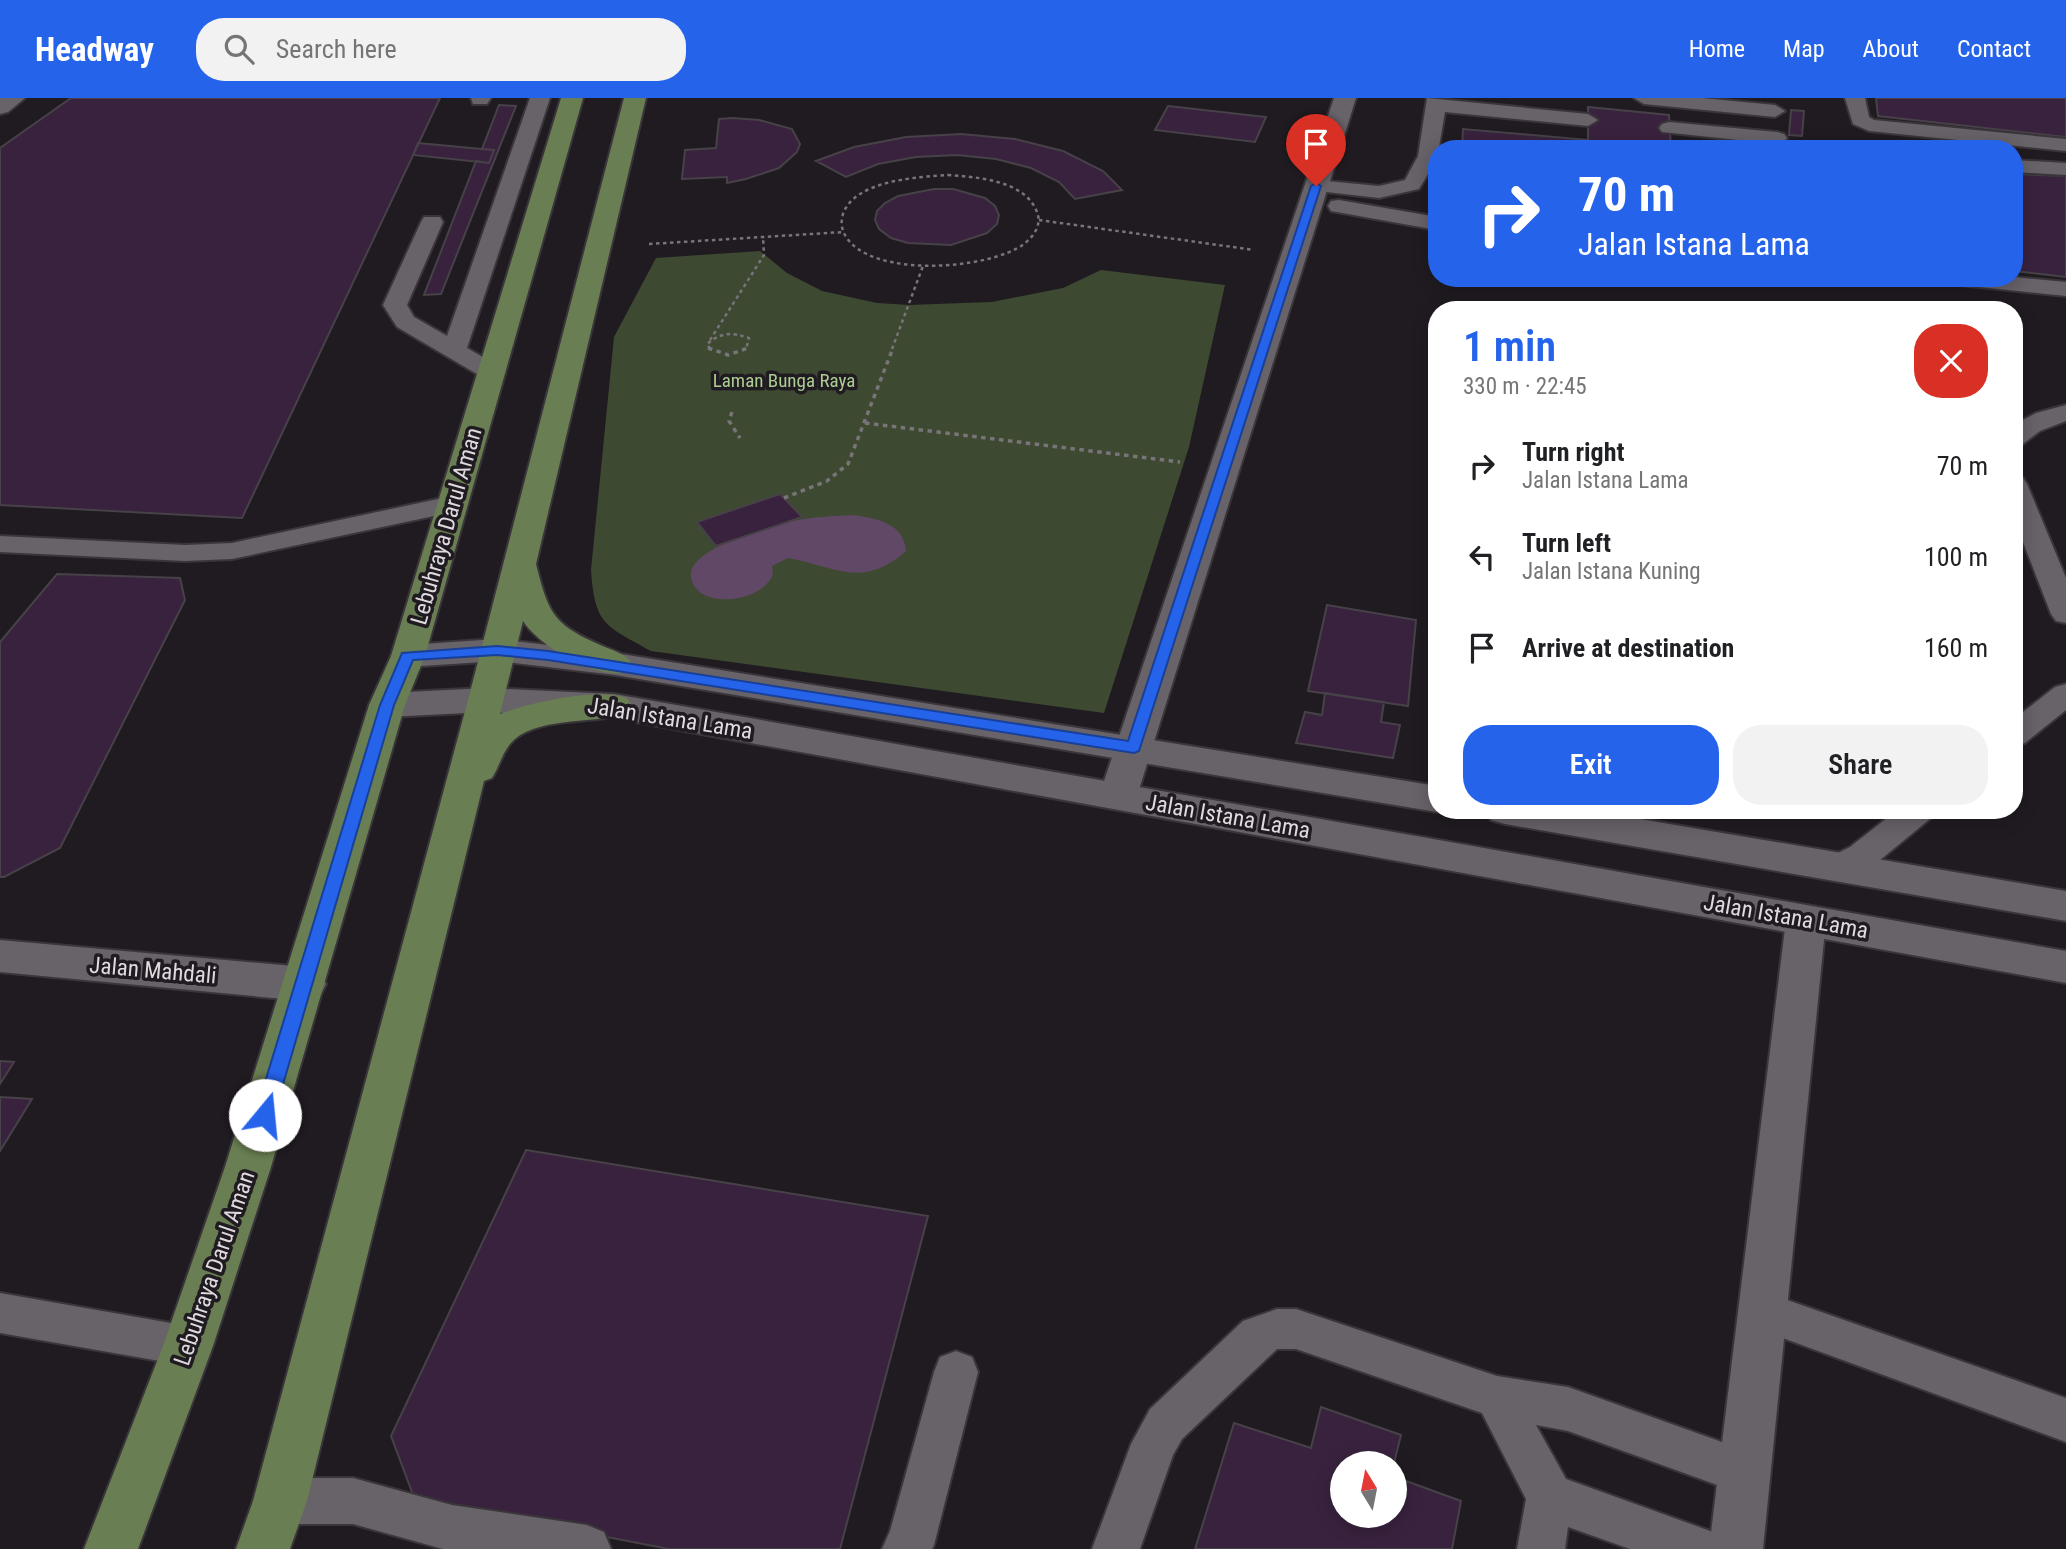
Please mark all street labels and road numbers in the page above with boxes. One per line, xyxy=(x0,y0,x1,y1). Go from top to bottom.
street label: Lebuhraya Darul Aman xyxy=(405,424,488,628)
street label: Jalan Istana Lama xyxy=(586,692,754,745)
street label: Jalan Istana Lama xyxy=(1144,789,1312,844)
street label: Jalan Istana Lama xyxy=(1702,889,1870,944)
street label: Jalan Mahdali xyxy=(88,952,218,989)
street label: Lebuhraya Darul Aman xyxy=(169,1167,260,1369)

